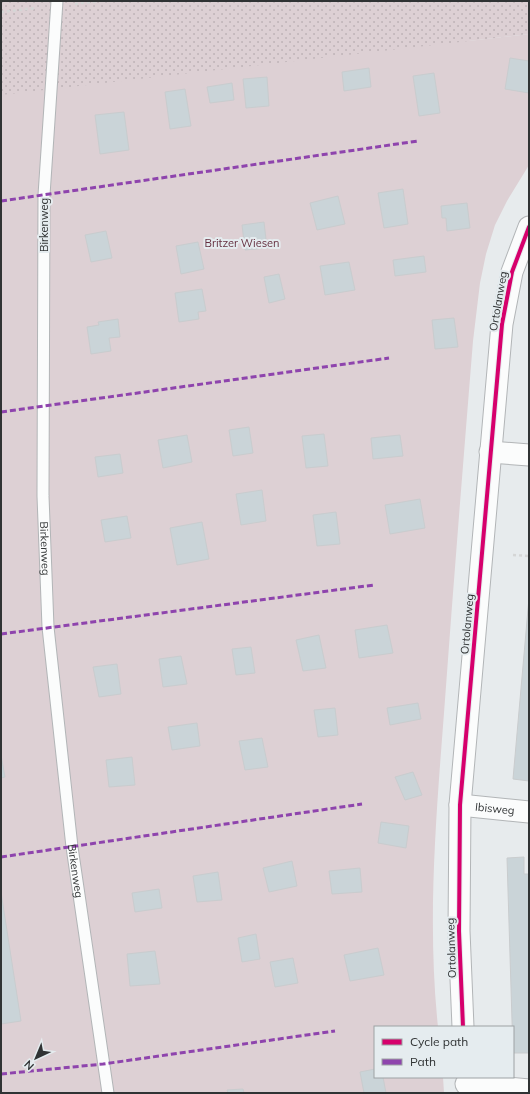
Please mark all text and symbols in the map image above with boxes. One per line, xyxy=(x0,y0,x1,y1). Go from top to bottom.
street label: Birkenweg xyxy=(37,198,51,252)
park label: Britzer Wiesen xyxy=(204,236,280,250)
street label: Ortolanweg xyxy=(486,270,510,332)
street label: Birkenweg xyxy=(37,521,53,576)
street label: Ortolanweg xyxy=(457,593,477,655)
street label: Ibisweg xyxy=(474,800,515,817)
street label: Birkenweg xyxy=(65,843,86,899)
street label: Ortolanweg xyxy=(443,917,459,979)
legend xyxy=(374,1026,514,1078)
text: Cycle path xyxy=(410,1034,468,1049)
north arrow xyxy=(16,1038,56,1078)
text: Path xyxy=(410,1054,436,1069)
text: N xyxy=(21,1057,37,1073)

